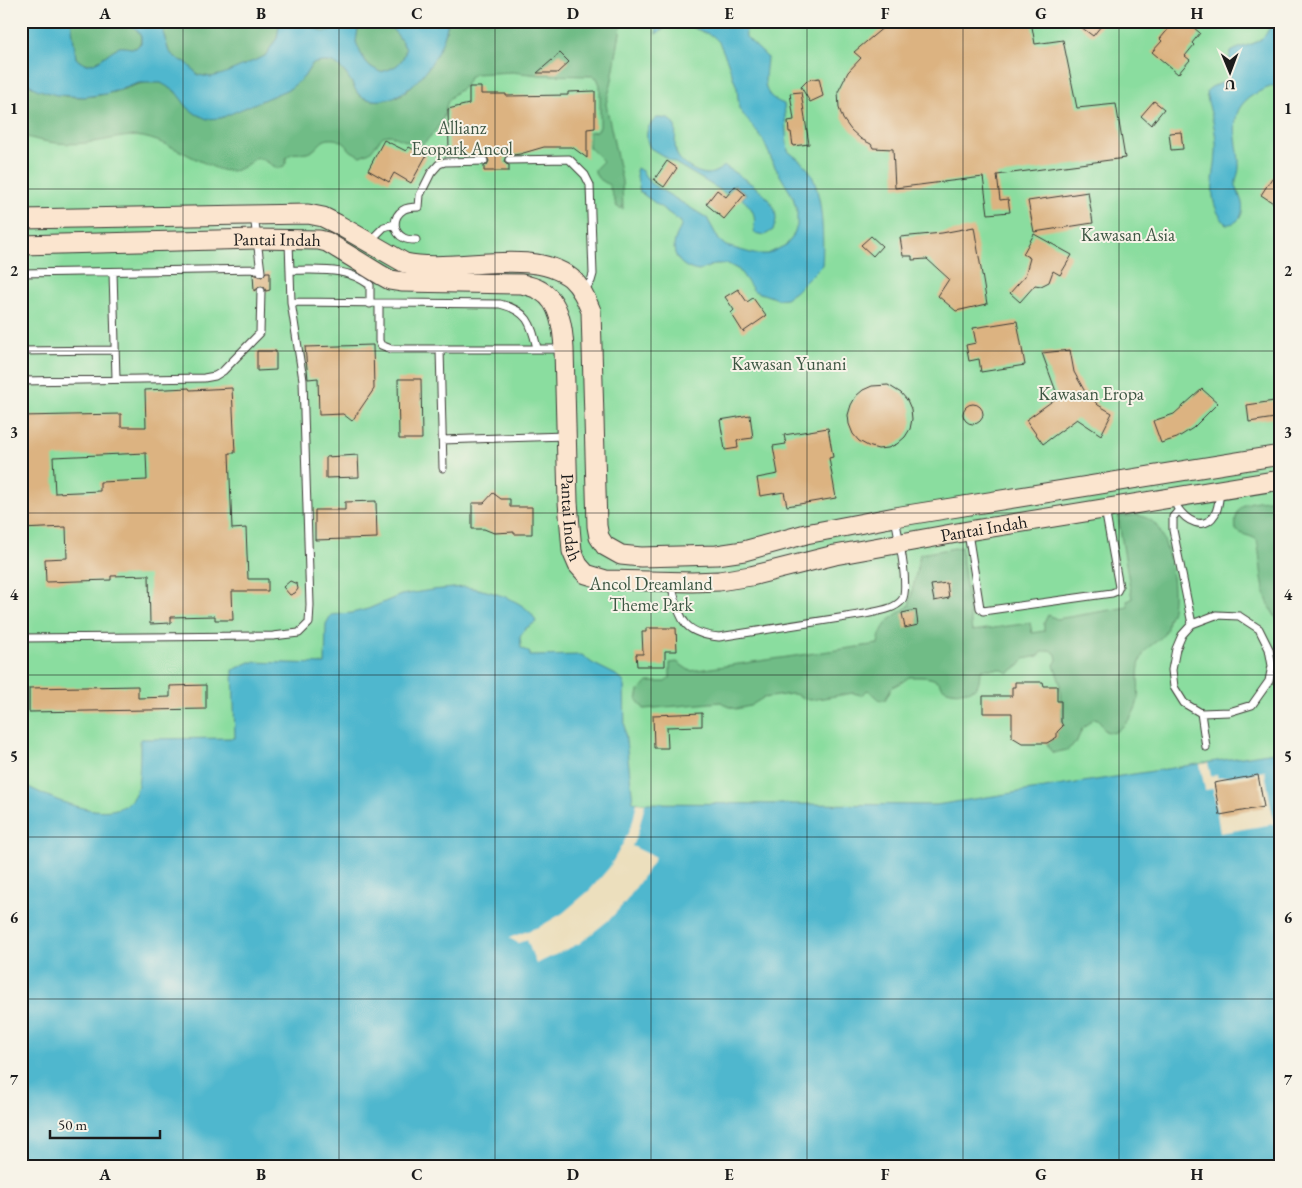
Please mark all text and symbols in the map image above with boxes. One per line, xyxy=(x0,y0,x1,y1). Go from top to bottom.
text: A xyxy=(98,3,111,24)
text: B xyxy=(256,3,266,24)
text: C xyxy=(411,3,423,24)
text: D xyxy=(567,3,579,24)
text: E xyxy=(724,3,734,24)
text: F xyxy=(881,3,890,24)
text: G xyxy=(1035,3,1047,24)
text: H xyxy=(1191,3,1204,24)
north arrow xyxy=(1204,48,1254,98)
text: U xyxy=(1224,76,1236,94)
text: 1 xyxy=(10,98,18,119)
text: 1 xyxy=(1284,98,1292,119)
park label: Allianz Ecopark Ancol xyxy=(411,116,513,160)
park label: Kawasan Asia xyxy=(1081,223,1176,246)
street label: Pantai Indah xyxy=(233,227,321,251)
text: 2 xyxy=(10,260,19,281)
text: 2 xyxy=(1284,260,1293,281)
park label: Kawasan Yunani xyxy=(732,352,847,375)
park label: Kawasan Eropa xyxy=(1038,382,1145,405)
text: 3 xyxy=(10,422,18,443)
text: 3 xyxy=(1284,422,1292,443)
street label: Pantai Indah xyxy=(556,473,587,565)
street label: Pantai Indah xyxy=(938,510,1029,547)
park label: Ancol Dreamland Theme Park xyxy=(588,572,714,616)
text: 4 xyxy=(10,584,19,605)
text: 4 xyxy=(1284,584,1293,605)
text: 5 xyxy=(10,746,18,767)
text: 5 xyxy=(1284,746,1292,767)
text: 6 xyxy=(10,907,19,928)
text: 6 xyxy=(1284,907,1293,928)
text: 7 xyxy=(10,1069,19,1090)
text: 7 xyxy=(1284,1069,1293,1090)
scale bar xyxy=(50,1108,160,1140)
text: 50 m xyxy=(58,1115,87,1134)
text: A xyxy=(98,1164,111,1185)
text: B xyxy=(256,1164,266,1185)
text: C xyxy=(411,1164,423,1185)
text: D xyxy=(567,1164,579,1185)
text: E xyxy=(724,1164,734,1185)
text: F xyxy=(881,1164,890,1185)
text: G xyxy=(1035,1164,1047,1185)
text: H xyxy=(1191,1164,1204,1185)

